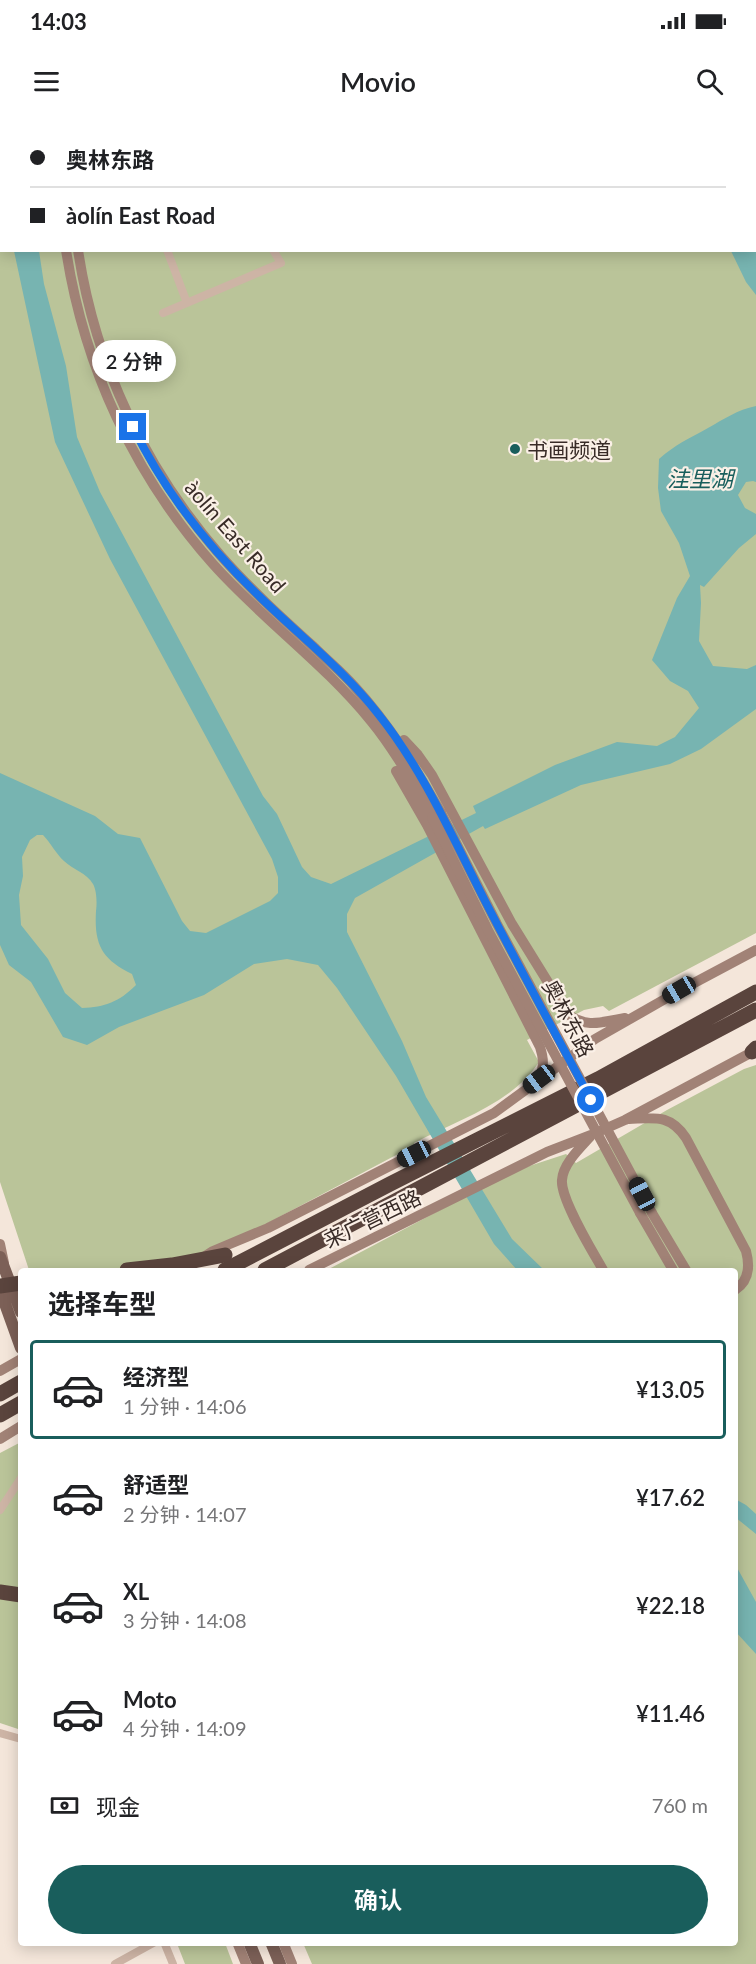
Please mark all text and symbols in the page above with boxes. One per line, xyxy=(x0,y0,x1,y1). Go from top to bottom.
text: 14:03 xyxy=(30,8,87,35)
icon: menu xyxy=(30,65,63,98)
text: Movio xyxy=(340,65,416,98)
icon: search xyxy=(693,65,726,98)
text: 奥林东路 xyxy=(66,146,154,173)
text: àolín East Road xyxy=(66,202,215,229)
callout: 2 分钟 xyxy=(91,340,175,382)
text: 2 分钟 xyxy=(106,349,162,373)
route end xyxy=(119,413,146,440)
place label: 书画频道 xyxy=(527,437,611,462)
marker: 书画频道 xyxy=(508,442,522,456)
water label: 洼里湖 xyxy=(667,465,736,492)
street label: àolín East Road xyxy=(180,475,292,597)
car xyxy=(659,973,699,1007)
street label: 奥林东路 xyxy=(538,975,600,1061)
car xyxy=(519,1061,559,1097)
route start xyxy=(577,1086,604,1113)
car xyxy=(394,1138,434,1170)
car xyxy=(626,1174,658,1214)
street label: 来广营西路 xyxy=(319,1184,425,1252)
text: 选择车型 xyxy=(48,1287,156,1320)
icon: car xyxy=(51,1363,105,1417)
text: 经济型 xyxy=(123,1363,189,1390)
text: ¥13.05 xyxy=(636,1376,705,1403)
text: 1 分钟 · 14:06 xyxy=(123,1394,247,1418)
icon: car xyxy=(51,1471,105,1525)
text: 舒适型 xyxy=(123,1471,189,1498)
text: ¥17.62 xyxy=(636,1484,705,1511)
text: 2 分钟 · 14:07 xyxy=(123,1502,247,1526)
text: XL xyxy=(123,1578,149,1605)
icon: car xyxy=(51,1579,105,1633)
text: ¥22.18 xyxy=(636,1592,705,1619)
text: 3 分钟 · 14:08 xyxy=(123,1608,247,1632)
text: Moto xyxy=(123,1686,177,1713)
icon: car xyxy=(51,1687,105,1741)
text: ¥11.46 xyxy=(636,1700,705,1727)
text: 4 分钟 · 14:09 xyxy=(123,1716,247,1740)
icon: cash xyxy=(48,1789,81,1822)
text: 现金 xyxy=(96,1793,140,1820)
text: 760 m xyxy=(652,1793,708,1817)
button: 确认 xyxy=(48,1865,708,1934)

